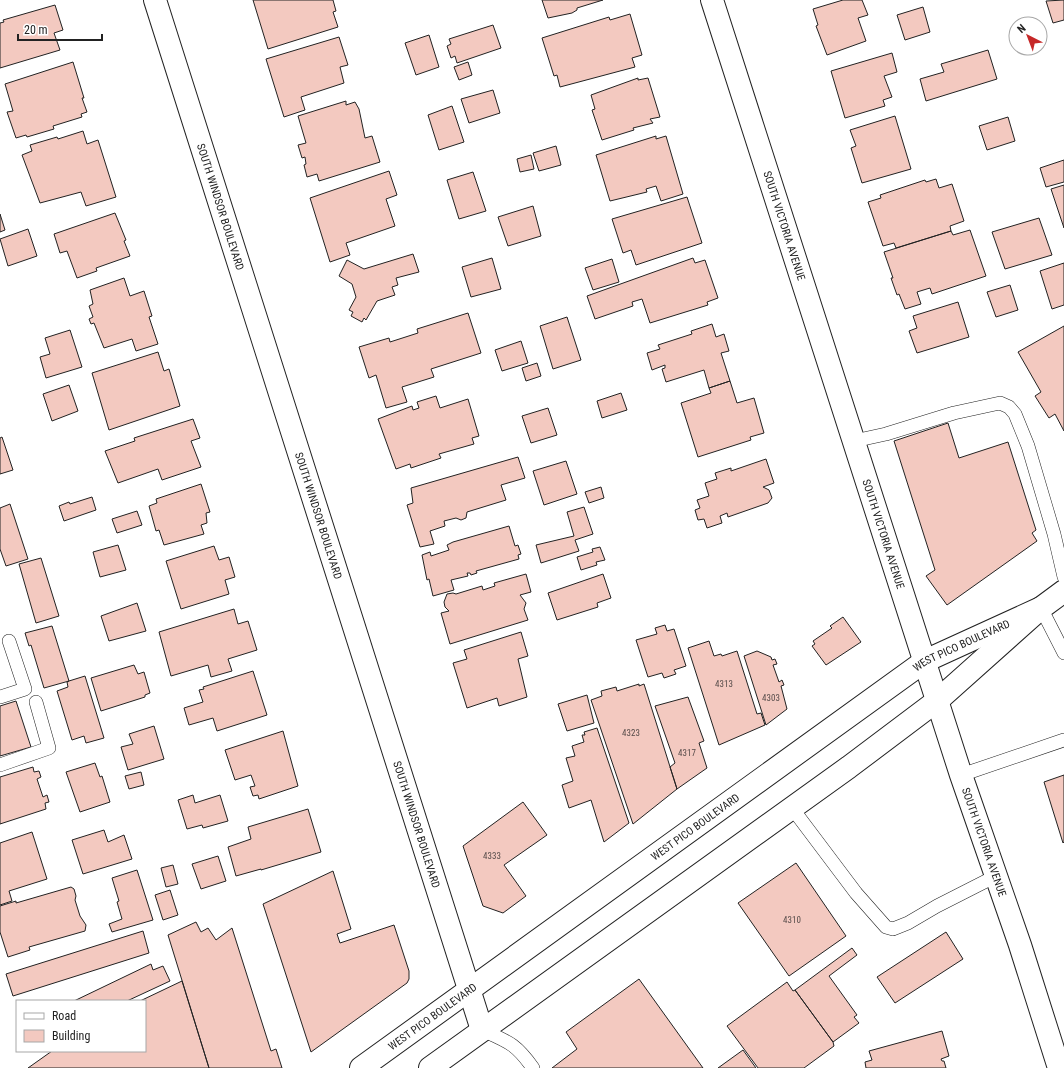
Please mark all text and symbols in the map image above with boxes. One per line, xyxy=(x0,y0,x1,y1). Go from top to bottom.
scale bar xyxy=(18,16,102,42)
north arrow xyxy=(1008,16,1048,56)
text: N xyxy=(1015,22,1029,36)
text: 20 m xyxy=(24,23,48,37)
street label: SOUTH WINDSOR BOULEVARD xyxy=(194,142,247,272)
street label: SOUTH VICTORIA AVENUE xyxy=(761,169,808,283)
street label: SOUTH WINDSOR BOULEVARD xyxy=(292,451,345,581)
street label: SOUTH VICTORIA AVENUE xyxy=(860,478,907,591)
street label: WEST PICO BOULEVARD xyxy=(910,617,1012,674)
house number: 4313 xyxy=(715,679,733,689)
house number: 4303 xyxy=(762,693,780,703)
house number: 4323 xyxy=(622,728,640,738)
house number: 4317 xyxy=(678,748,696,758)
street label: SOUTH WINDSOR BOULEVARD xyxy=(391,759,443,889)
street label: SOUTH VICTORIA AVENUE xyxy=(959,786,1009,899)
street label: WEST PICO BOULEVARD xyxy=(648,791,742,863)
house number: 4333 xyxy=(483,851,501,861)
house number: 4310 xyxy=(783,915,801,925)
street label: WEST PICO BOULEVARD xyxy=(386,980,479,1053)
legend xyxy=(16,1000,146,1052)
text: Road xyxy=(52,1009,76,1023)
text: Building xyxy=(52,1029,90,1043)

